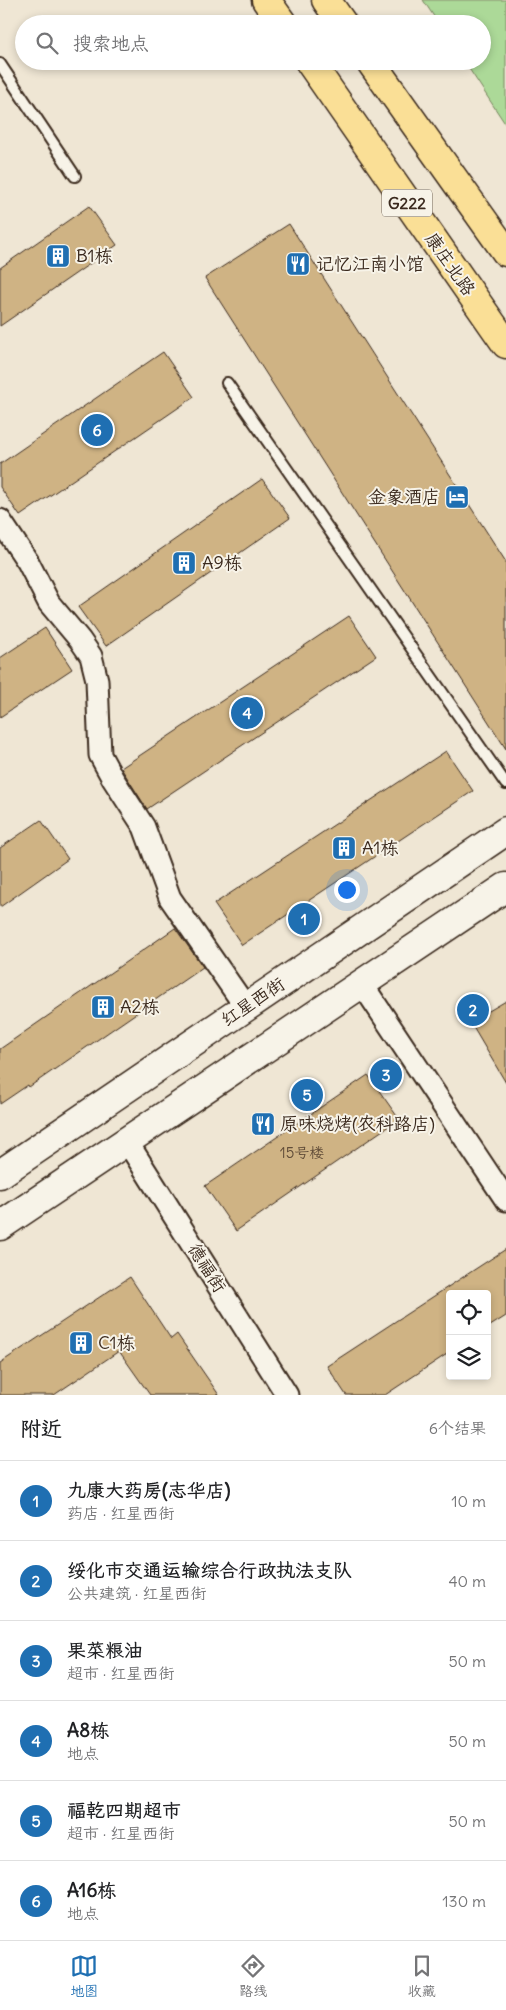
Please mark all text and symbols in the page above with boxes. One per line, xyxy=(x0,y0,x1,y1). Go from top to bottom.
search box xyxy=(15,15,491,70)
icon: search xyxy=(33,29,61,57)
text: 搜索地点 xyxy=(73,31,149,55)
road number: G222 xyxy=(382,190,432,217)
street label: 康庄北路 xyxy=(420,228,480,300)
building icon: B1栋 xyxy=(45,243,71,269)
place label: B1栋 xyxy=(76,244,113,267)
restaurant icon: 记忆江南小馆 xyxy=(285,251,311,277)
place label: 记忆江南小馆 xyxy=(316,252,424,275)
pin: 6 xyxy=(81,411,113,449)
hotel icon: 金象酒店 xyxy=(444,484,470,510)
place label: 金象酒店 xyxy=(368,485,440,508)
building icon: A9栋 xyxy=(171,550,197,576)
place label: A9栋 xyxy=(202,551,242,574)
pin: 4 xyxy=(231,694,263,732)
building icon: A1栋 xyxy=(331,835,357,861)
place label: A1栋 xyxy=(362,836,398,859)
your location xyxy=(334,877,360,903)
pin: 1 xyxy=(288,900,320,938)
street label: 红星西街 xyxy=(216,972,289,1031)
pin: 2 xyxy=(457,991,489,1029)
building icon: A2栋 xyxy=(90,994,116,1020)
place label: A2栋 xyxy=(120,995,159,1018)
pin: 3 xyxy=(370,1056,402,1094)
pin: 5 xyxy=(291,1076,323,1114)
restaurant icon: 原味烧烤(农科路店) xyxy=(250,1111,276,1137)
place label: 原味烧烤(农科路店) xyxy=(280,1112,435,1135)
house number: 15号楼 xyxy=(280,1143,324,1162)
street label: 德福街 xyxy=(183,1239,231,1297)
map controls xyxy=(446,1290,491,1380)
button: locate xyxy=(446,1290,491,1335)
building icon: C1栋 xyxy=(68,1330,94,1356)
place label: C1栋 xyxy=(98,1331,135,1354)
button: layers xyxy=(446,1335,491,1380)
text: 附近 xyxy=(20,1415,62,1442)
text: 6个结果 xyxy=(429,1418,486,1438)
text: 九康大药房(志华店) xyxy=(67,1478,231,1502)
text: 1 xyxy=(33,1491,39,1511)
text: 10 m xyxy=(451,1491,486,1511)
text: 药店 · 红星西街 xyxy=(67,1503,174,1523)
text: 绥化市交通运输综合行政执法支队 xyxy=(67,1558,352,1582)
text: 2 xyxy=(32,1571,40,1591)
text: 40 m xyxy=(448,1571,486,1591)
text: 公共建筑 · 红星西街 xyxy=(67,1583,206,1603)
text: 果菜粮油 xyxy=(67,1638,143,1662)
text: 3 xyxy=(31,1651,41,1671)
text: 50 m xyxy=(448,1651,486,1671)
text: 超市 · 红星西街 xyxy=(67,1663,174,1683)
text: A8栋 xyxy=(67,1718,109,1742)
text: 4 xyxy=(31,1731,41,1751)
text: 50 m xyxy=(448,1731,486,1751)
text: 地点 xyxy=(67,1743,99,1763)
text: 福乾四期超市 xyxy=(67,1798,181,1822)
text: 5 xyxy=(31,1811,41,1831)
text: 50 m xyxy=(448,1811,486,1831)
text: 超市 · 红星西街 xyxy=(67,1823,174,1843)
text: A16栋 xyxy=(67,1878,116,1902)
text: 6 xyxy=(31,1891,41,1911)
text: 130 m xyxy=(442,1891,486,1911)
text: 地点 xyxy=(67,1903,99,1923)
tab: 地图 xyxy=(70,1952,98,2000)
tab: 路线 xyxy=(239,1952,267,2000)
tab: 收藏 xyxy=(408,1952,436,2000)

